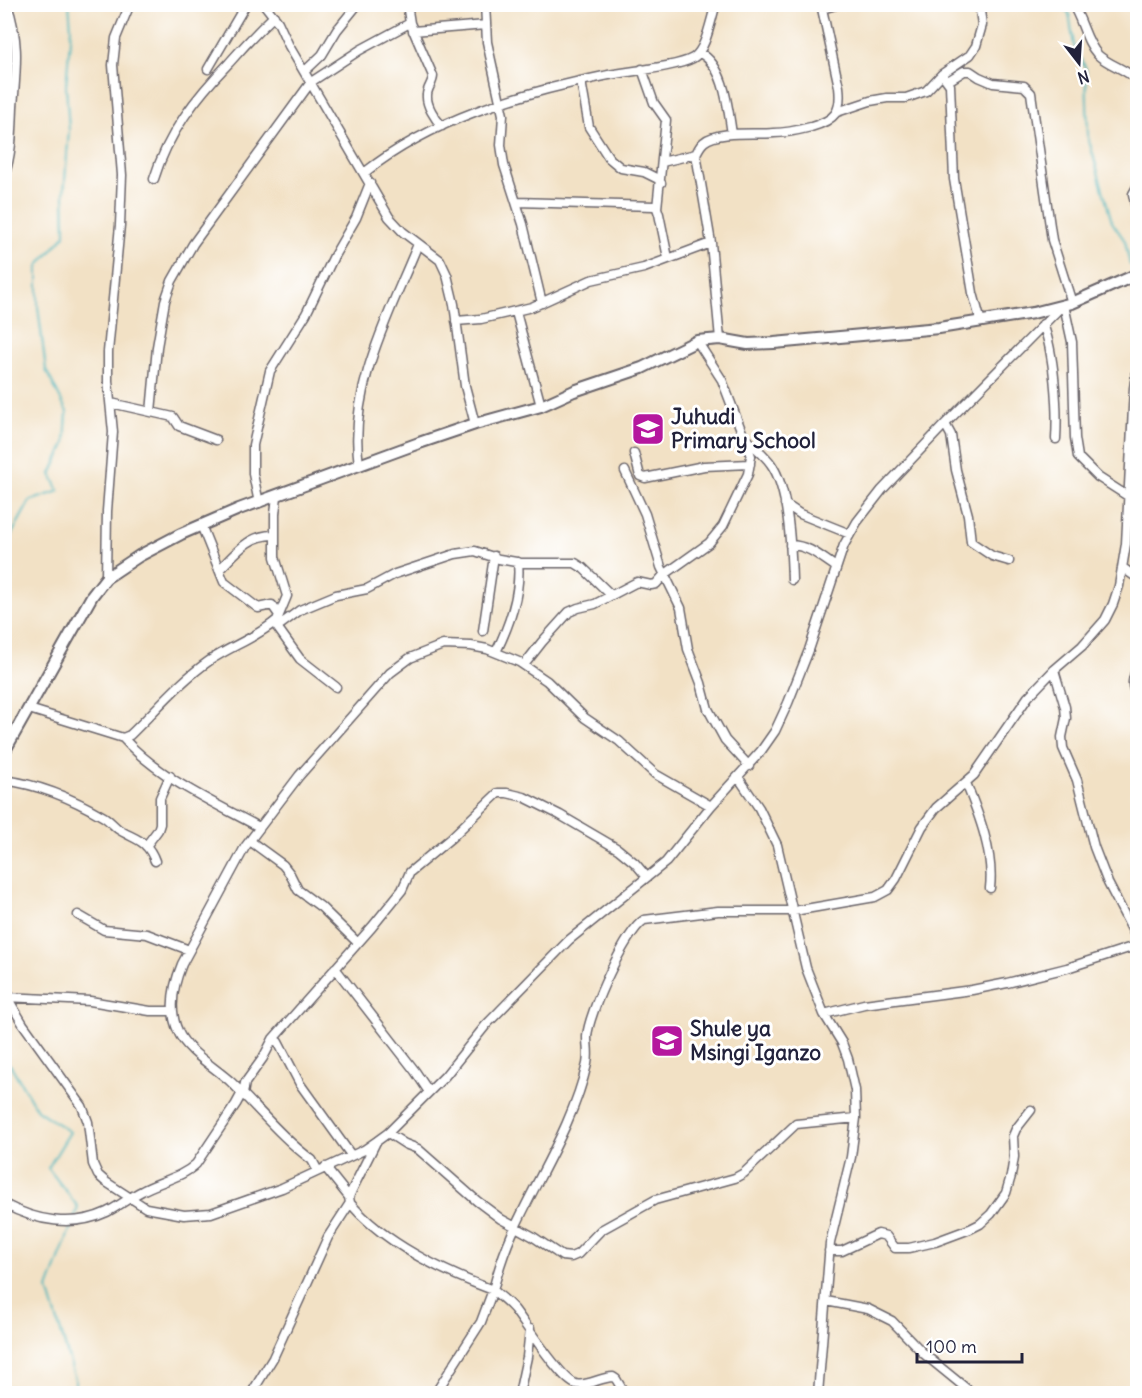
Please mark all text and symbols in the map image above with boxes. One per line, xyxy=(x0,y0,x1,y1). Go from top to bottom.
north arrow xyxy=(1049,33,1109,93)
text: N xyxy=(1075,66,1092,89)
place label: Juhudi Primary School xyxy=(671,403,816,454)
school or university icon: Juhudi Primary School xyxy=(630,411,666,447)
place label: Shule ya Msingi Iganzo xyxy=(690,1015,821,1066)
school or university icon: Shule ya Msingi Iganzo xyxy=(649,1023,685,1059)
scale bar xyxy=(917,1326,1022,1364)
text: 100 m xyxy=(926,1335,977,1358)

